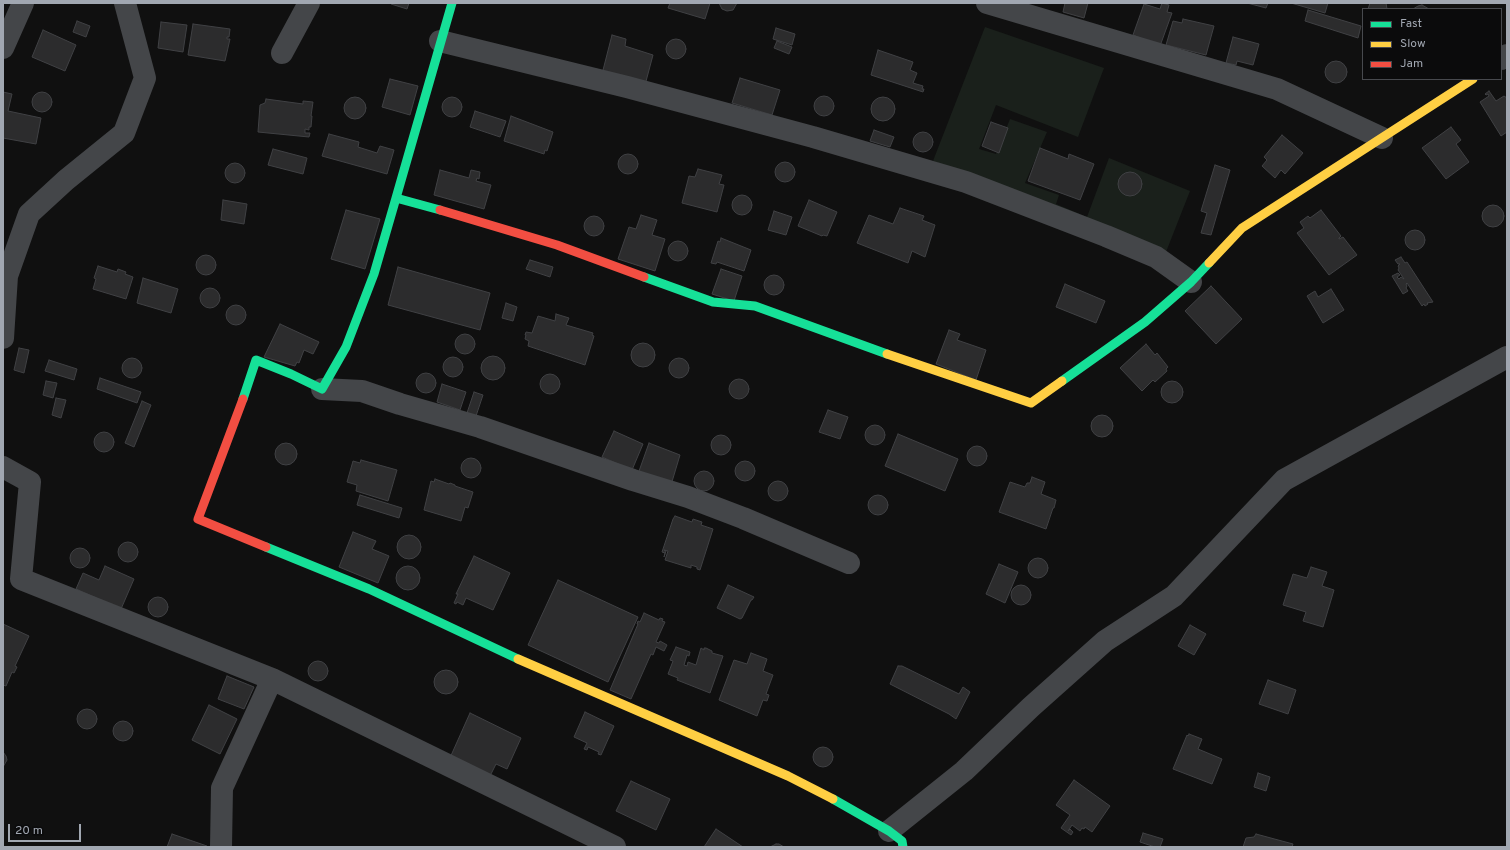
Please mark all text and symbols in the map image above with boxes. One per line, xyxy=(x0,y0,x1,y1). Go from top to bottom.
legend xyxy=(1362,8,1502,80)
text: Fast xyxy=(1400,16,1422,32)
text: Slow xyxy=(1400,36,1426,52)
text: Jam xyxy=(1400,56,1423,72)
scale bar xyxy=(10,816,83,842)
text: 20 m xyxy=(15,823,43,839)

